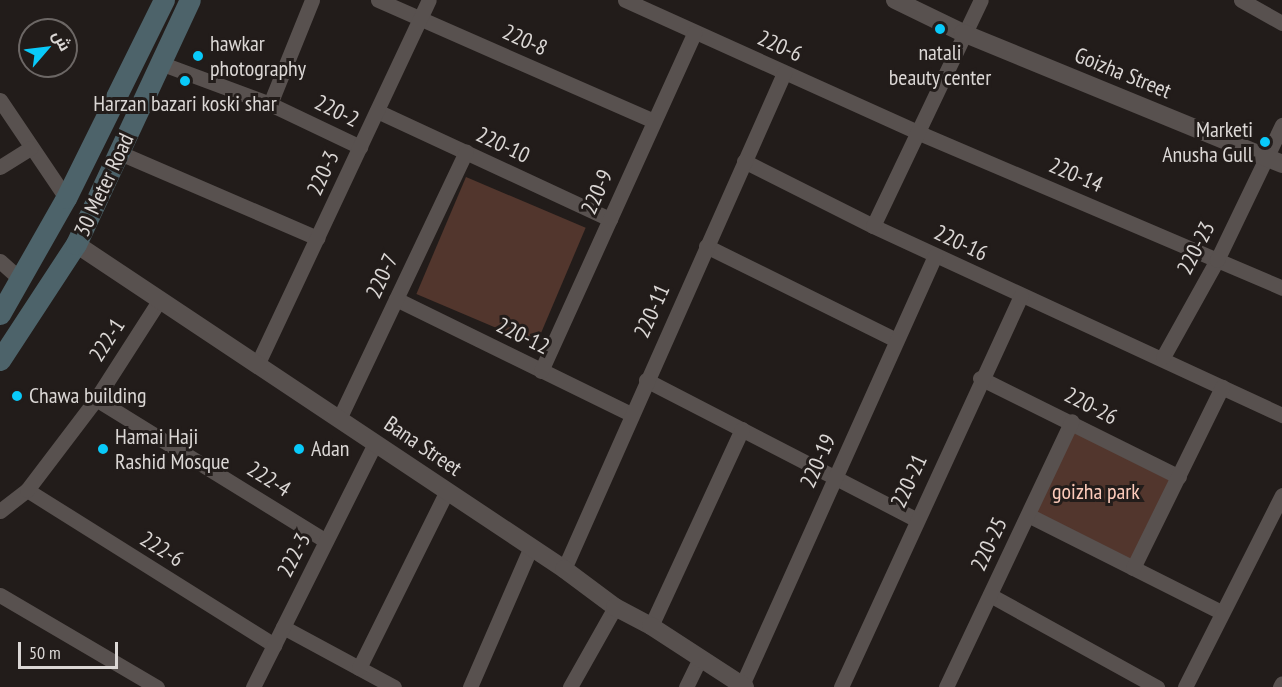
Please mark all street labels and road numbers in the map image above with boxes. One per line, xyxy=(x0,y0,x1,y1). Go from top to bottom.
street label: 220-8 xyxy=(499,19,551,61)
street label: 220-6 xyxy=(754,25,806,67)
street label: Goizha Street xyxy=(1071,42,1175,104)
street label: 220-2 xyxy=(311,89,363,133)
street label: 220-10 xyxy=(472,121,534,169)
street label: 30 Meter Road xyxy=(69,129,139,241)
street label: 220-3 xyxy=(301,147,345,199)
street label: 220-14 xyxy=(1045,152,1107,198)
street label: 220-9 xyxy=(576,166,618,218)
street label: 220-23 xyxy=(1172,217,1220,279)
street label: 220-16 xyxy=(930,219,992,267)
street label: 220-7 xyxy=(360,250,404,302)
street label: 220-11 xyxy=(629,280,675,342)
street label: 220-12 xyxy=(492,312,554,360)
street label: 222-1 xyxy=(83,314,131,366)
street label: 220-26 xyxy=(1060,382,1122,430)
street label: Bana Street xyxy=(379,411,467,481)
street label: 220-19 xyxy=(795,430,841,492)
street label: 220-21 xyxy=(885,450,933,512)
street label: 222-4 xyxy=(242,456,296,502)
street label: 220-25 xyxy=(965,513,1013,575)
street label: 222-6 xyxy=(135,526,189,572)
street label: 222-3 xyxy=(272,529,316,581)

